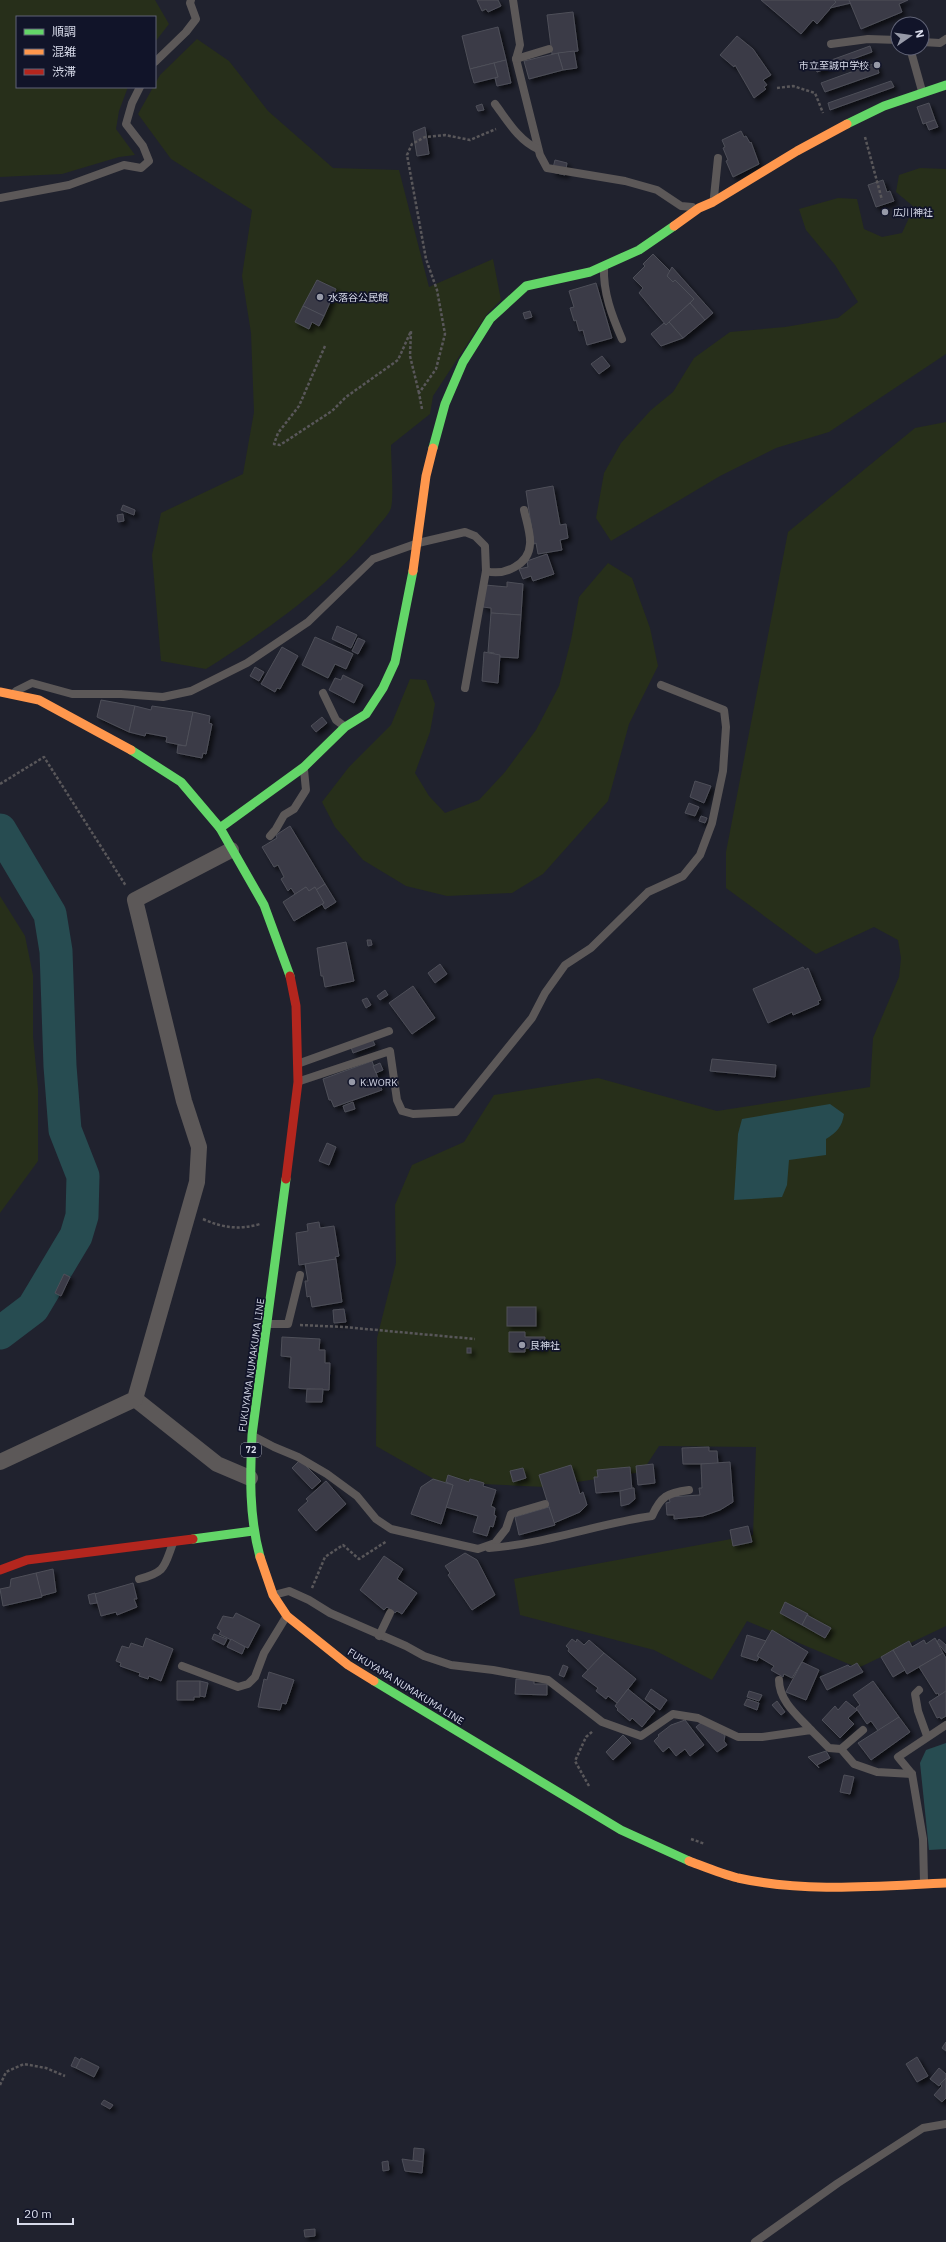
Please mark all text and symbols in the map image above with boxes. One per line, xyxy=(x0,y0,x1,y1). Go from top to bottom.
legend xyxy=(16,16,156,88)
north arrow xyxy=(890,16,930,56)
text: 順調 xyxy=(52,24,76,39)
text: N xyxy=(912,28,927,39)
text: 混雑 xyxy=(52,44,76,59)
place label: 市立至誠中学校 xyxy=(799,59,869,72)
marker: 市立至誠中学校 xyxy=(872,60,882,70)
text: 渋滞 xyxy=(52,64,76,79)
place label: 広川神社 xyxy=(893,206,933,219)
marker: 広川神社 xyxy=(880,207,890,217)
place label: 水落谷公民館 xyxy=(328,291,388,304)
marker: 水落谷公民館 xyxy=(315,292,325,302)
place label: K.WORK xyxy=(360,1076,398,1089)
marker: K.WORK xyxy=(347,1077,357,1087)
street label: FUKUYAMA NUMAKUMA LINE xyxy=(236,1297,267,1433)
place label: 艮神社 xyxy=(530,1339,560,1352)
marker: 艮神社 xyxy=(517,1340,527,1350)
road number: 72 xyxy=(241,1443,261,1457)
street label: FUKUYAMA NUMAKUMA LINE xyxy=(345,1645,466,1728)
scale bar xyxy=(18,2200,73,2226)
text: 20 m xyxy=(24,2206,52,2221)

